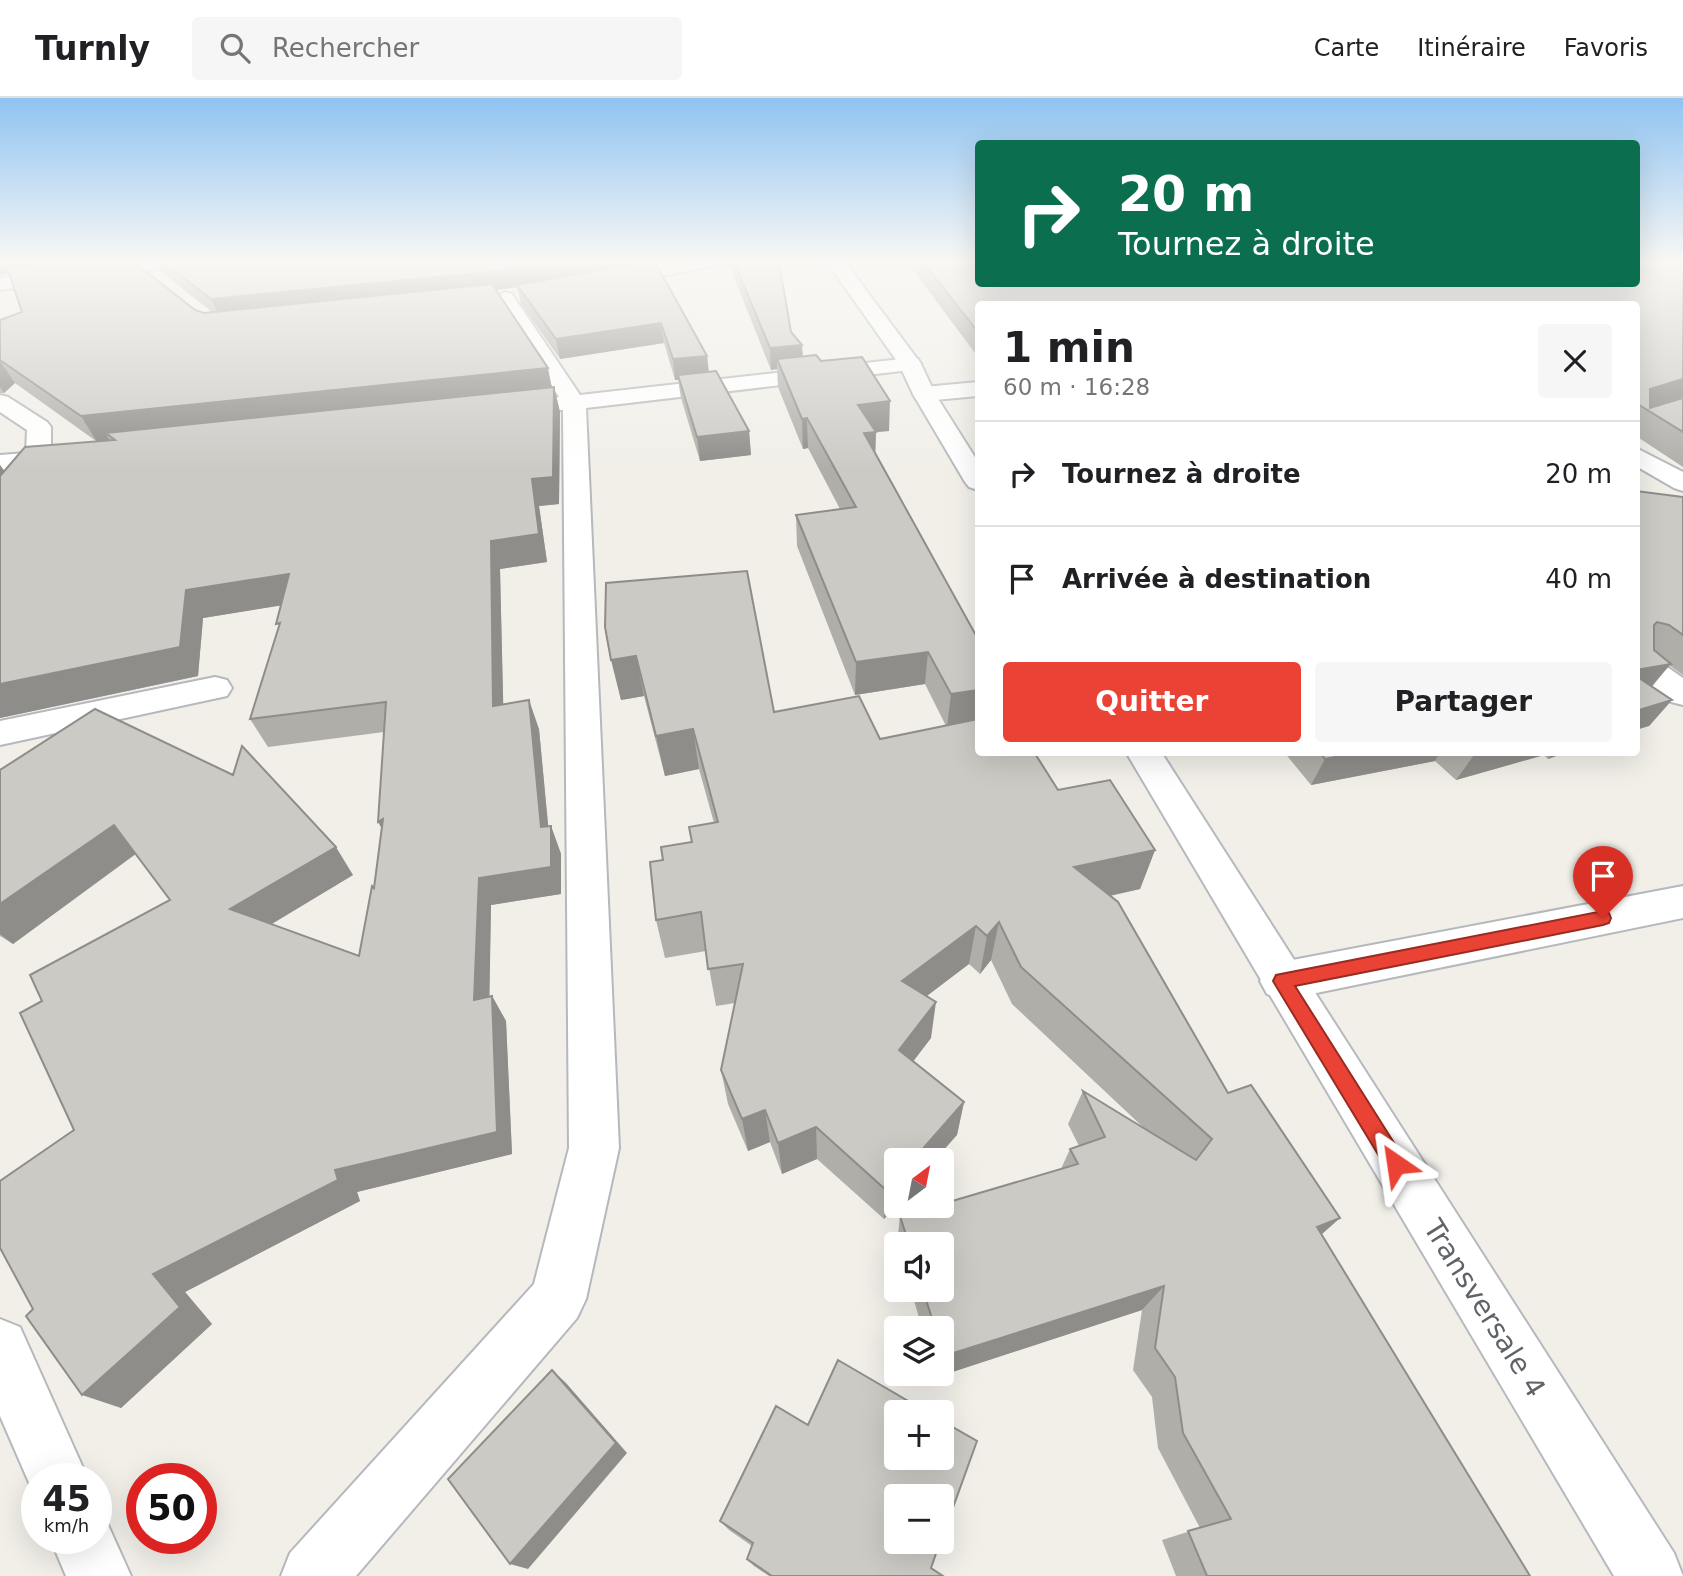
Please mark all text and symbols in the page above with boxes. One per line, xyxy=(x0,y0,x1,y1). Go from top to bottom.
search box xyxy=(192,17,682,80)
text: Turnly xyxy=(35,29,150,68)
icon: search xyxy=(216,29,254,67)
text: Rechercher xyxy=(272,33,419,63)
text: Carte xyxy=(1314,34,1379,62)
text: Itinéraire xyxy=(1417,34,1526,62)
text: Favoris xyxy=(1564,34,1648,62)
text: 20 m xyxy=(1118,166,1254,223)
icon: right xyxy=(1003,168,1094,259)
text: Tournez à droite xyxy=(1118,225,1375,263)
text: 1 min xyxy=(1003,323,1135,372)
button: close xyxy=(1538,324,1612,398)
text: 60 m · 16:28 xyxy=(1003,374,1150,400)
icon: right xyxy=(1003,455,1041,493)
text: Tournez à droite xyxy=(1062,459,1301,489)
text: 20 m xyxy=(1545,459,1612,489)
icon: arrive xyxy=(1003,560,1041,598)
text: Arrivée à destination xyxy=(1062,564,1371,594)
text: 40 m xyxy=(1545,564,1612,594)
button: Quitter xyxy=(1003,662,1301,742)
button: Partager xyxy=(1315,662,1612,742)
pin xyxy=(1573,846,1633,918)
icon: arrive xyxy=(1584,857,1622,895)
position arrow xyxy=(1359,1127,1433,1201)
north arrow xyxy=(884,1148,954,1218)
map controls xyxy=(884,1148,954,1554)
street label: Transversale 4 xyxy=(1416,1213,1552,1403)
button: sound xyxy=(884,1232,954,1302)
button: layers xyxy=(884,1316,954,1386)
button: + xyxy=(884,1400,954,1470)
speed limit sign: 50 xyxy=(126,1463,217,1554)
text: 45 xyxy=(42,1479,91,1519)
button: − xyxy=(884,1484,954,1554)
text: km/h xyxy=(44,1515,89,1536)

